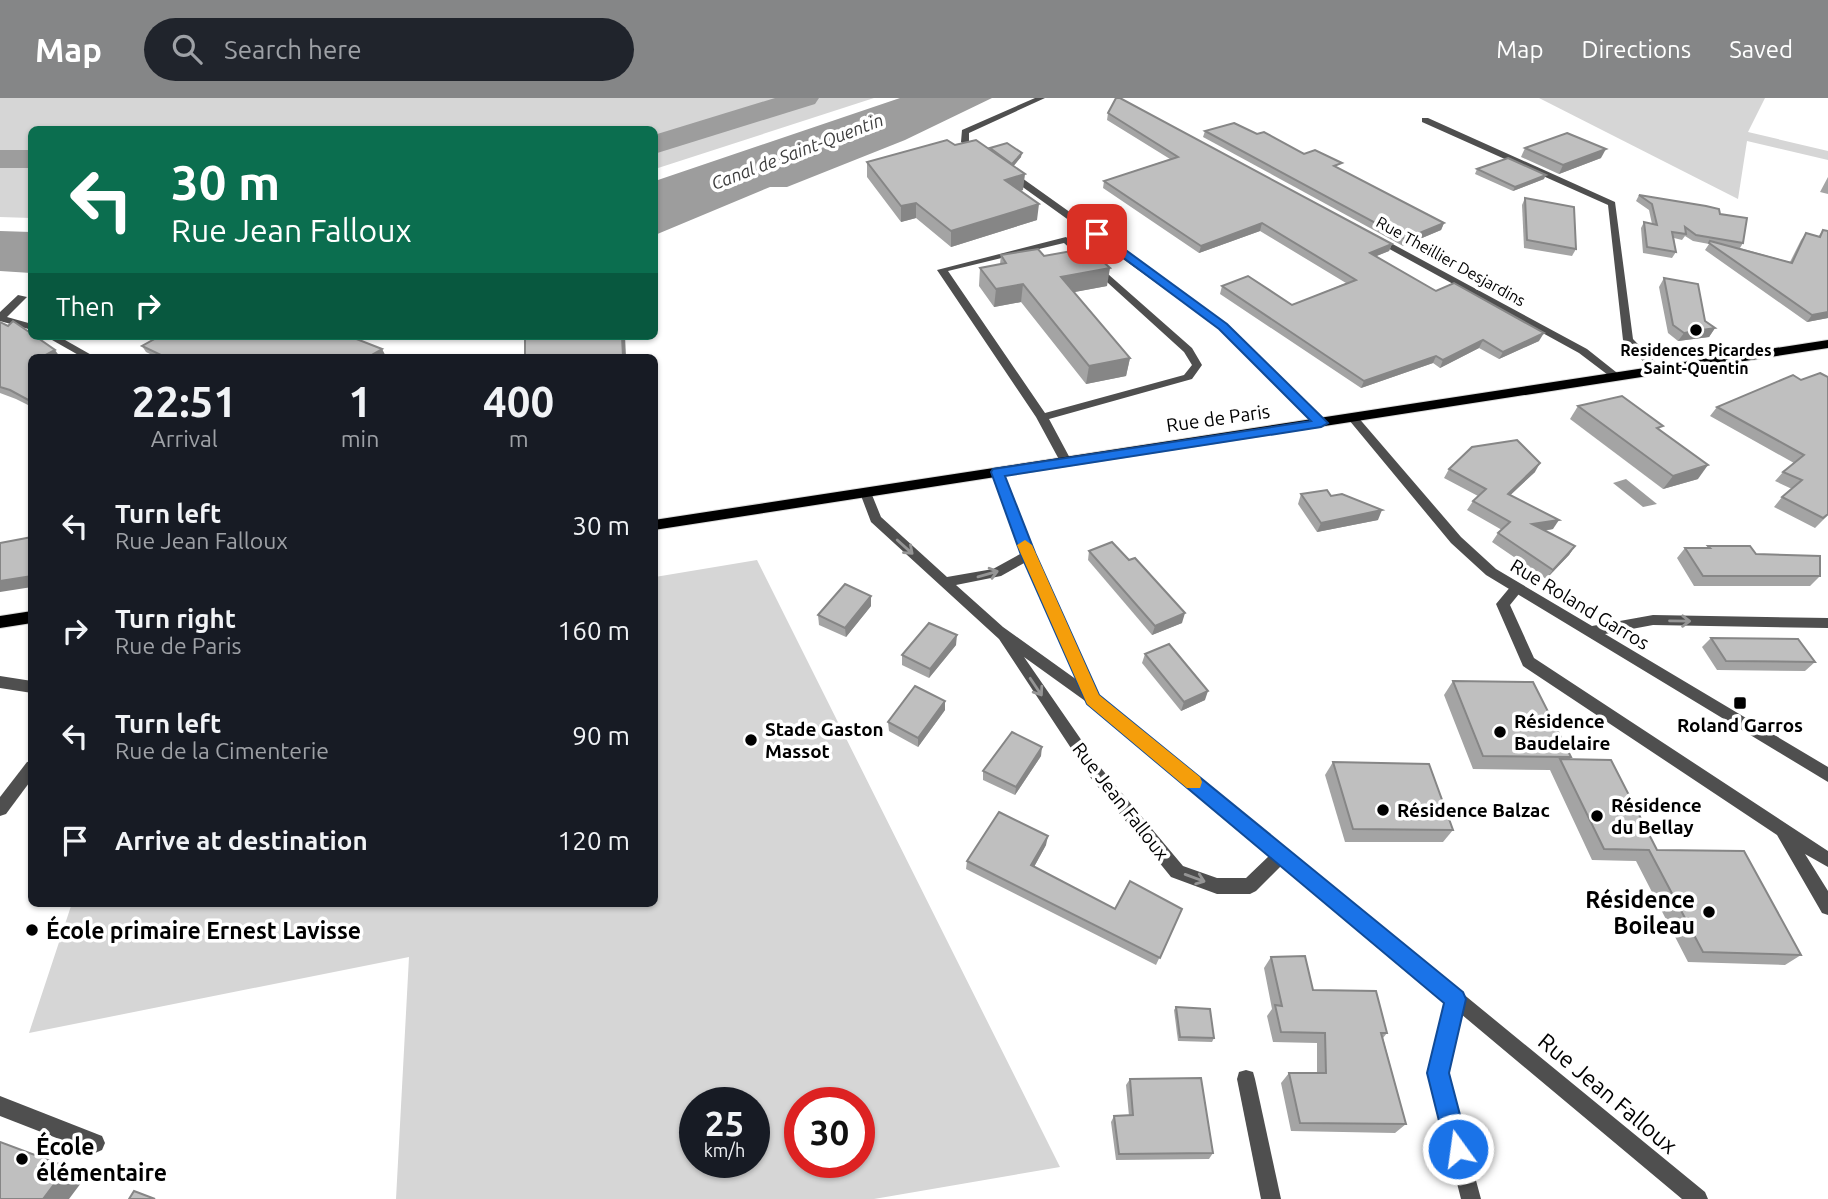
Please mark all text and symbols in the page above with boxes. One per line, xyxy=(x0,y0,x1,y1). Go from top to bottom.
search box xyxy=(144,18,634,81)
icon: search xyxy=(168,30,206,68)
text: Map xyxy=(35,31,102,68)
text: Search here xyxy=(224,35,362,64)
text: Map xyxy=(1496,36,1543,63)
text: Directions xyxy=(1581,36,1691,63)
text: Saved xyxy=(1729,36,1793,63)
water label: Canal de Saint-Quentin xyxy=(708,109,886,194)
icon: left xyxy=(56,154,147,245)
text: 30 m xyxy=(171,154,280,209)
pin xyxy=(1067,204,1127,264)
text: Rue Jean Falloux xyxy=(171,212,412,248)
street label: Rue Theillier Desjardins xyxy=(1373,212,1529,310)
icon: arrive xyxy=(1078,215,1116,253)
icon: right xyxy=(129,287,167,325)
text: Then xyxy=(56,292,115,321)
marker: Residences Picardes Saint-Quentin xyxy=(1688,322,1704,338)
place label: Residences Picardes Saint-Quentin xyxy=(1620,341,1772,377)
text: 22:51 xyxy=(132,378,237,425)
text: 1 xyxy=(348,378,372,425)
text: 400 xyxy=(483,378,554,425)
street label: Rue de Paris xyxy=(1165,400,1271,436)
text: Arrival xyxy=(151,426,218,451)
text: min xyxy=(341,426,379,451)
text: m xyxy=(509,426,529,451)
text: Turn left xyxy=(115,499,221,528)
icon: left xyxy=(56,507,94,545)
text: 30 m xyxy=(572,511,630,540)
text: Rue Jean Falloux xyxy=(115,528,288,553)
one-way arrow xyxy=(896,539,914,555)
street label: Rue Roland Garros xyxy=(1507,554,1653,654)
one-way arrow xyxy=(977,567,999,580)
text: Turn right xyxy=(115,604,236,633)
icon: right xyxy=(56,612,94,650)
one-way arrow xyxy=(1668,614,1691,627)
text: 160 m xyxy=(558,616,630,645)
text: Rue de Paris xyxy=(115,633,242,658)
one-way arrow xyxy=(1029,677,1044,696)
marker: Roland Garros xyxy=(1732,695,1748,711)
text: Turn left xyxy=(115,709,221,738)
place label: Résidence Baudelaire xyxy=(1514,710,1611,754)
place label: Roland Garros xyxy=(1677,714,1803,736)
icon: left xyxy=(56,717,94,755)
place label: Stade Gaston Massot xyxy=(765,718,884,762)
text: 90 m xyxy=(572,721,630,750)
marker: Résidence Baudelaire xyxy=(1492,724,1508,740)
marker: Stade Gaston Massot xyxy=(743,732,759,748)
text: Rue de la Cimenterie xyxy=(115,738,329,763)
street label: Rue Jean Falloux xyxy=(1068,738,1174,864)
place label: Résidence du Bellay xyxy=(1611,794,1702,838)
place label: Résidence Balzac xyxy=(1397,799,1550,821)
marker: Résidence Balzac xyxy=(1375,802,1391,818)
marker: Résidence du Bellay xyxy=(1589,808,1605,824)
icon: arrive xyxy=(56,822,94,860)
text: Arrive at destination xyxy=(115,826,368,855)
text: 120 m xyxy=(558,826,630,855)
one-way arrow xyxy=(1184,873,1206,886)
place label: Résidence Boileau xyxy=(1585,887,1695,938)
marker: Résidence Boileau xyxy=(1701,904,1717,920)
place label: École primaire Ernest Lavisse xyxy=(46,915,361,943)
marker: École primaire Ernest Lavisse xyxy=(24,922,40,938)
street label: Rue Jean Falloux xyxy=(1534,1028,1683,1158)
speed limit sign: 30 xyxy=(784,1087,875,1178)
text: 25 xyxy=(705,1103,744,1143)
position arrow xyxy=(1421,1112,1495,1186)
place label: École élémentaire xyxy=(36,1131,167,1185)
text: km/h xyxy=(704,1140,745,1160)
marker: École élémentaire xyxy=(14,1151,30,1167)

